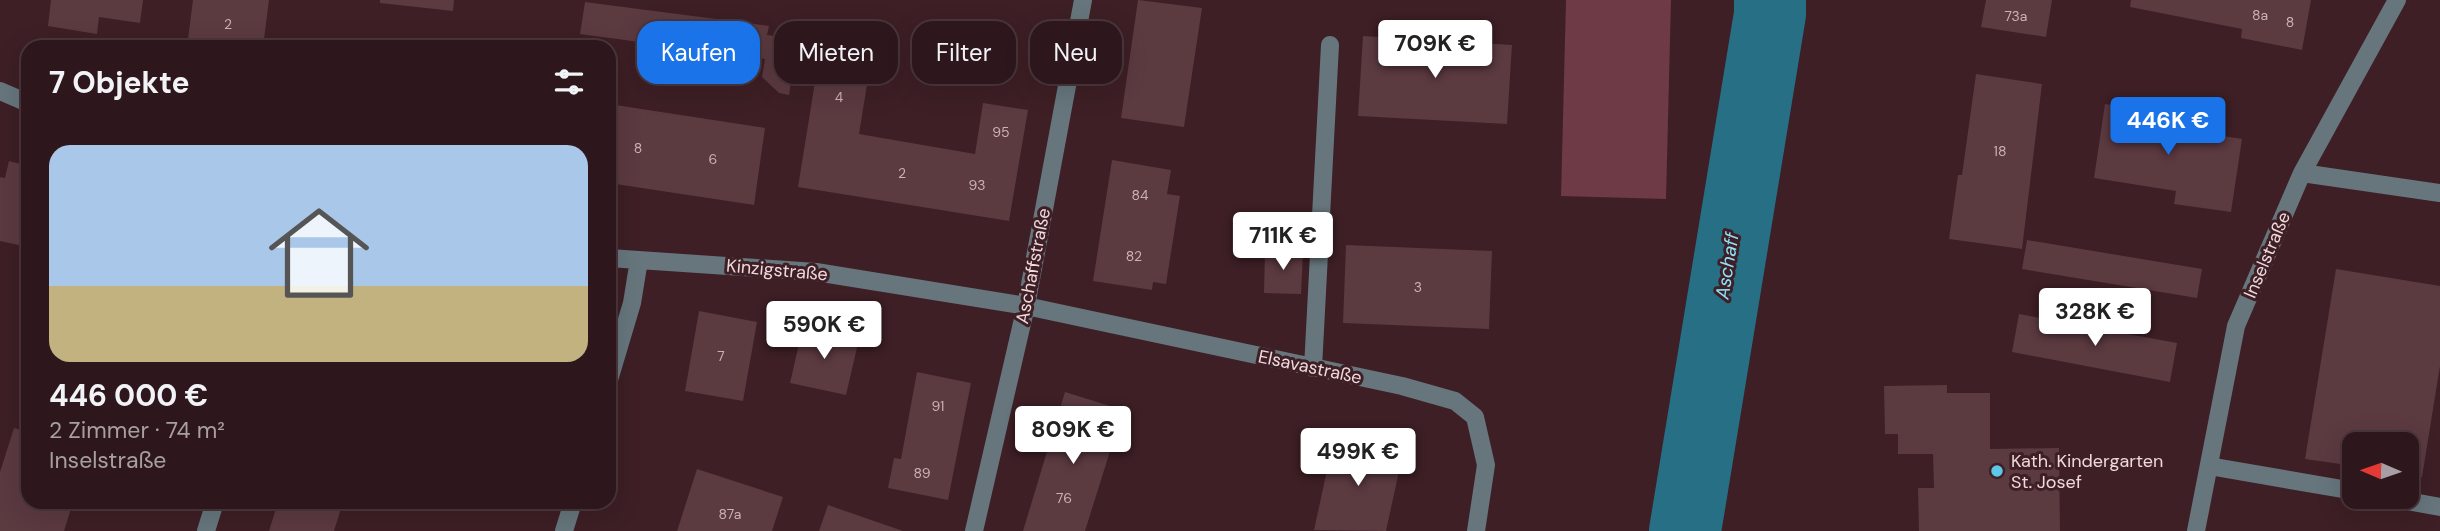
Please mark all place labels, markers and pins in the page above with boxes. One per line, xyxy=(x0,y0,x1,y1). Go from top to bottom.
pin: 709K € xyxy=(1378,20,1492,80)
pin: 446K € xyxy=(2111,97,2225,157)
pin: 711K € xyxy=(1226,212,1340,272)
pin: 328K € xyxy=(2038,288,2152,348)
pin: 590K € xyxy=(767,302,881,361)
pin: 809K € xyxy=(1016,406,1130,466)
pin: 499K € xyxy=(1301,428,1415,488)
place label: Kath. Kindergarten St. Josef xyxy=(2011,449,2163,494)
marker: Kath. Kindergarten St. Josef xyxy=(1989,463,2005,479)

